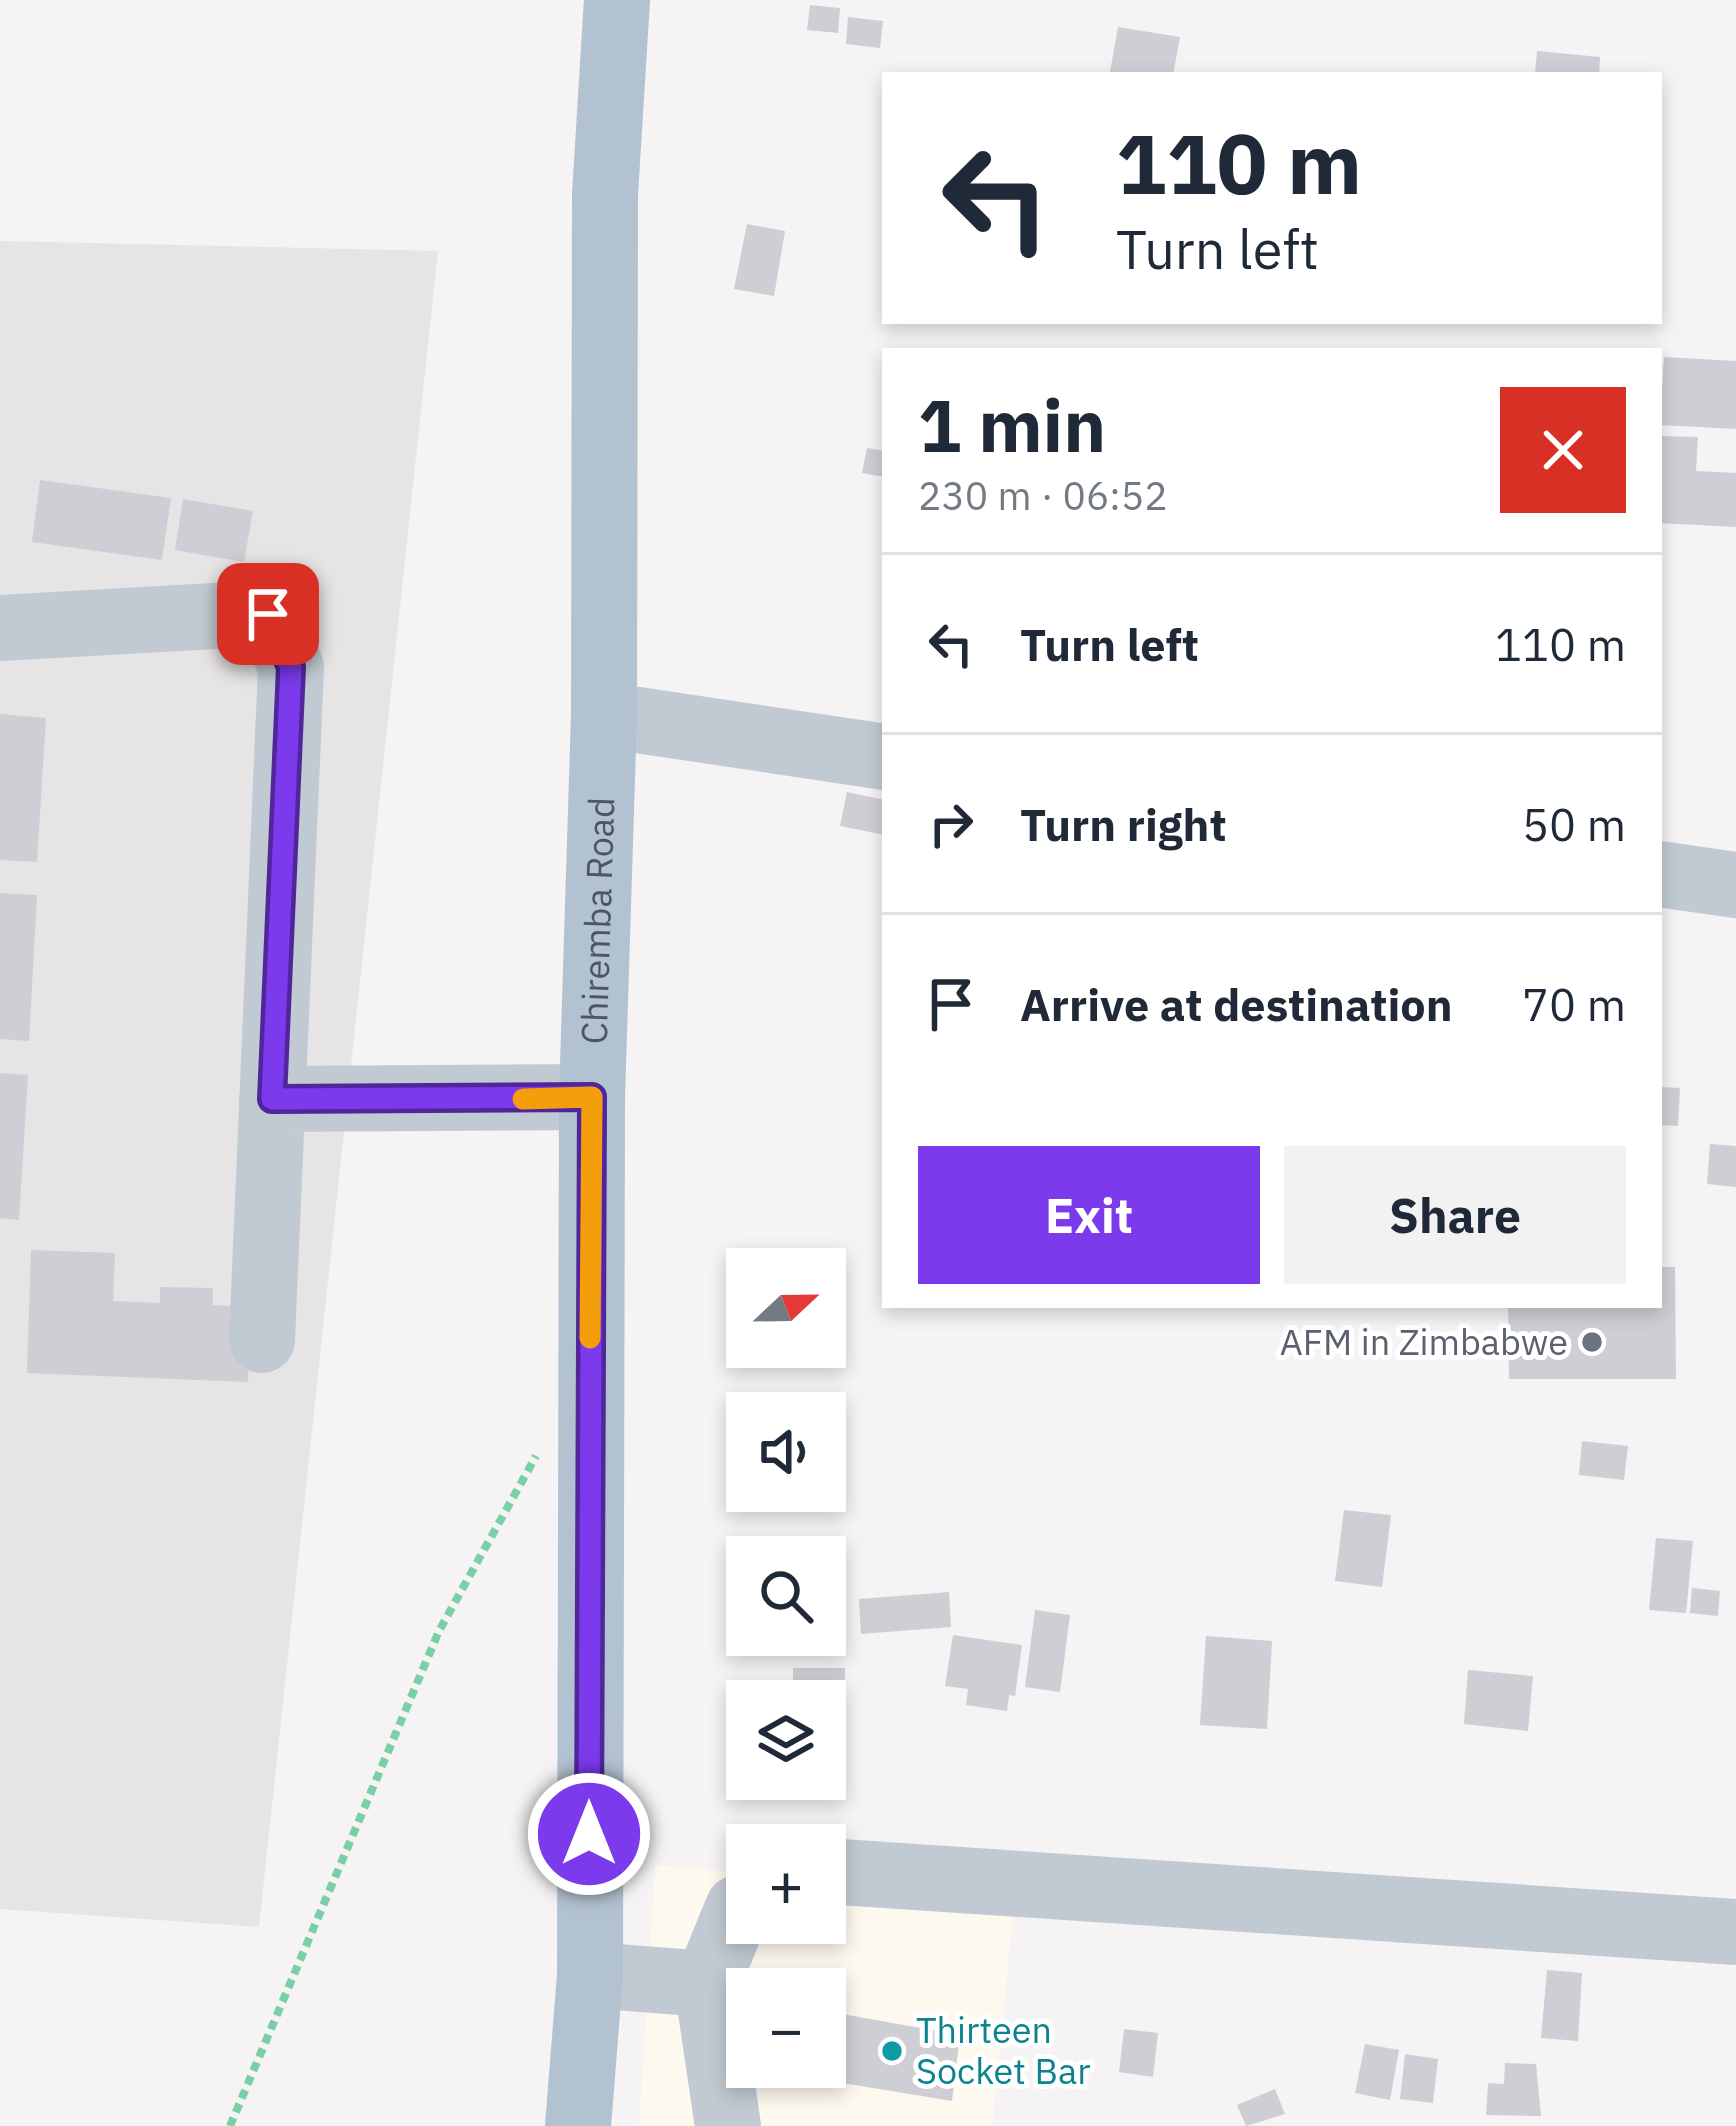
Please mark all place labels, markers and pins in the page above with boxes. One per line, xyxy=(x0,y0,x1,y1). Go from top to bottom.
pin xyxy=(217,563,319,665)
place label: AFM in Zimbabwe xyxy=(1280,1318,1568,1365)
marker: AFM in Zimbabwe xyxy=(1579,1329,1605,1355)
place label: Thirteen Socket Bar xyxy=(916,2006,1090,2094)
marker: Thirteen Socket Bar xyxy=(879,2038,905,2064)

